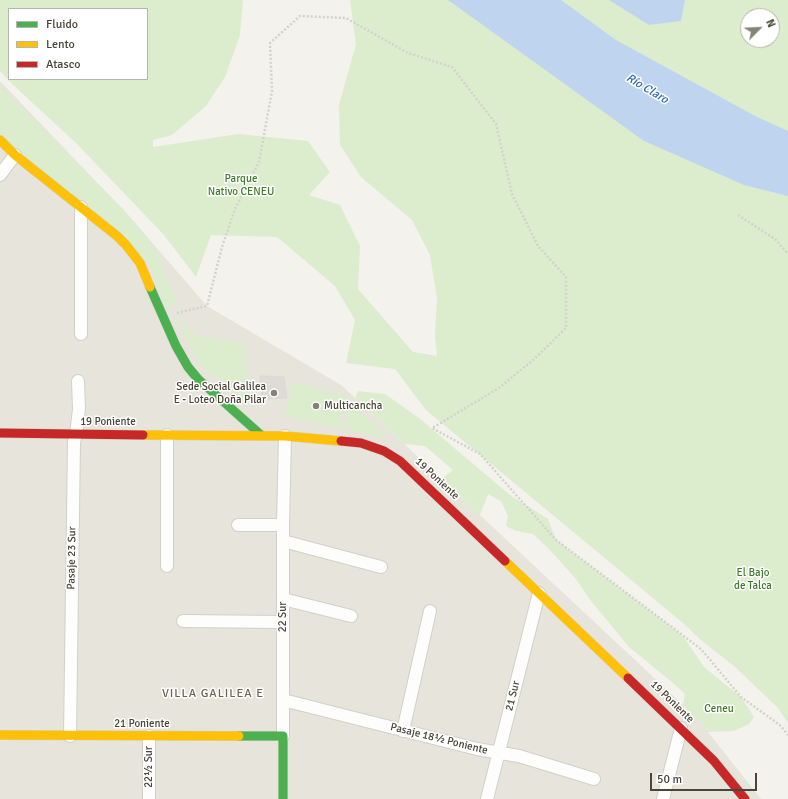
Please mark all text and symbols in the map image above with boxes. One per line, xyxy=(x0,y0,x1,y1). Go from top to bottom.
legend xyxy=(8,8,148,80)
north arrow xyxy=(740,8,780,48)
text: Fluido xyxy=(46,17,78,32)
text: N xyxy=(763,17,778,29)
text: Lento xyxy=(46,37,75,52)
text: Atasco xyxy=(46,57,81,72)
water label: Río Claro xyxy=(623,71,671,107)
park label: Parque Nativo CENEU xyxy=(208,172,274,198)
place label: Sede Social Galilea E - Loteo Doña Pilar xyxy=(174,380,266,406)
marker: Sede Social Galilea E - Loteo Doña Pilar xyxy=(269,388,279,398)
place label: Multicancha xyxy=(324,399,382,413)
marker: Multicancha xyxy=(311,401,321,411)
street label: 19 Poniente xyxy=(80,415,136,429)
street label: 19 Poniente xyxy=(412,455,462,503)
street label: Pasaje 23 Sur xyxy=(65,526,79,590)
park label: El Bajo de Talca xyxy=(734,566,772,592)
street label: 22 Sur xyxy=(276,602,290,632)
street label: 19 Poniente xyxy=(647,678,697,726)
street label: 21 Sur xyxy=(503,680,523,712)
district label: VILLA GALILEA E xyxy=(162,687,264,701)
park label: Ceneu xyxy=(704,702,734,716)
street label: 21 Poniente xyxy=(114,717,170,731)
street label: Pasaje 18½ Poniente xyxy=(389,721,489,757)
street label: 22½ Sur xyxy=(142,746,156,788)
scale bar xyxy=(652,765,759,791)
text: 50 m xyxy=(657,772,682,787)

